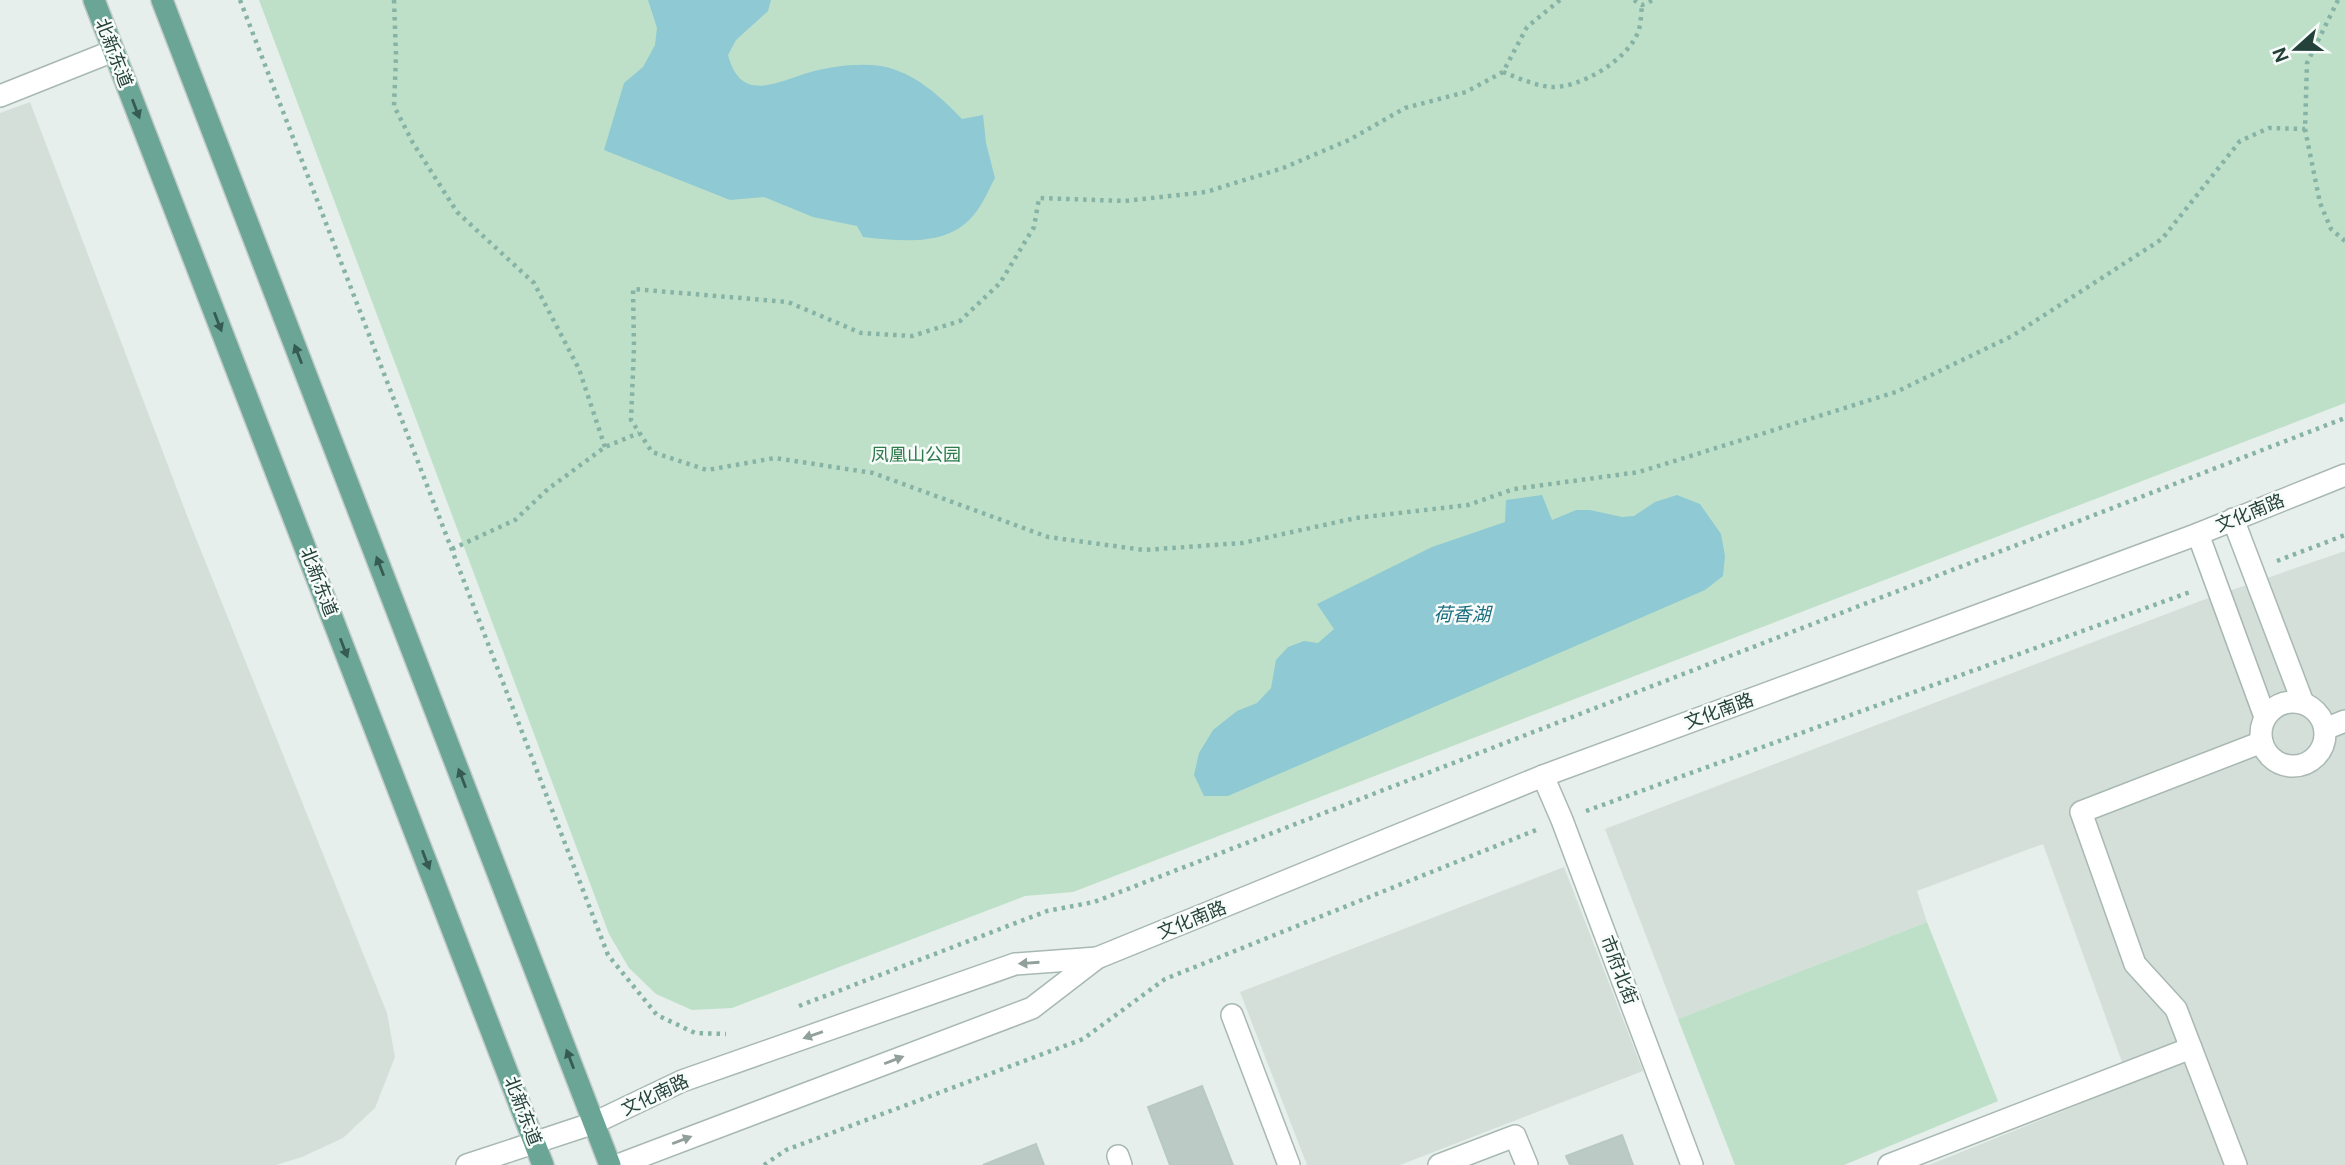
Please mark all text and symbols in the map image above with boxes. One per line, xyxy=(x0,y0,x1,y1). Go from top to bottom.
north arrow xyxy=(2261,14,2331,84)
street label: 北新东道 xyxy=(90,15,138,91)
text: N xyxy=(2266,44,2295,66)
one-way arrow xyxy=(130,99,141,120)
one-way arrow xyxy=(212,311,223,332)
one-way arrow xyxy=(293,343,304,364)
park label: 凤凰山公园 xyxy=(871,443,961,467)
street label: 文化南路 xyxy=(2212,488,2288,538)
street label: 北新东道 xyxy=(295,544,343,620)
one-way arrow xyxy=(374,556,385,577)
water label: 荷香湖 xyxy=(1433,602,1493,627)
one-way arrow xyxy=(339,638,350,659)
street label: 文化南路 xyxy=(1681,687,1757,735)
one-way arrow xyxy=(456,768,467,789)
one-way arrow xyxy=(421,850,432,871)
street label: 文化南路 xyxy=(1154,895,1230,945)
street label: 市府北街 xyxy=(1595,932,1643,1008)
one-way arrow xyxy=(1018,958,1040,969)
one-way arrow xyxy=(803,1030,824,1041)
one-way arrow xyxy=(564,1049,575,1070)
one-way arrow xyxy=(884,1054,905,1065)
street label: 文化南路 xyxy=(617,1069,693,1121)
street label: 北新东道 xyxy=(499,1073,547,1149)
one-way arrow xyxy=(671,1135,692,1146)

